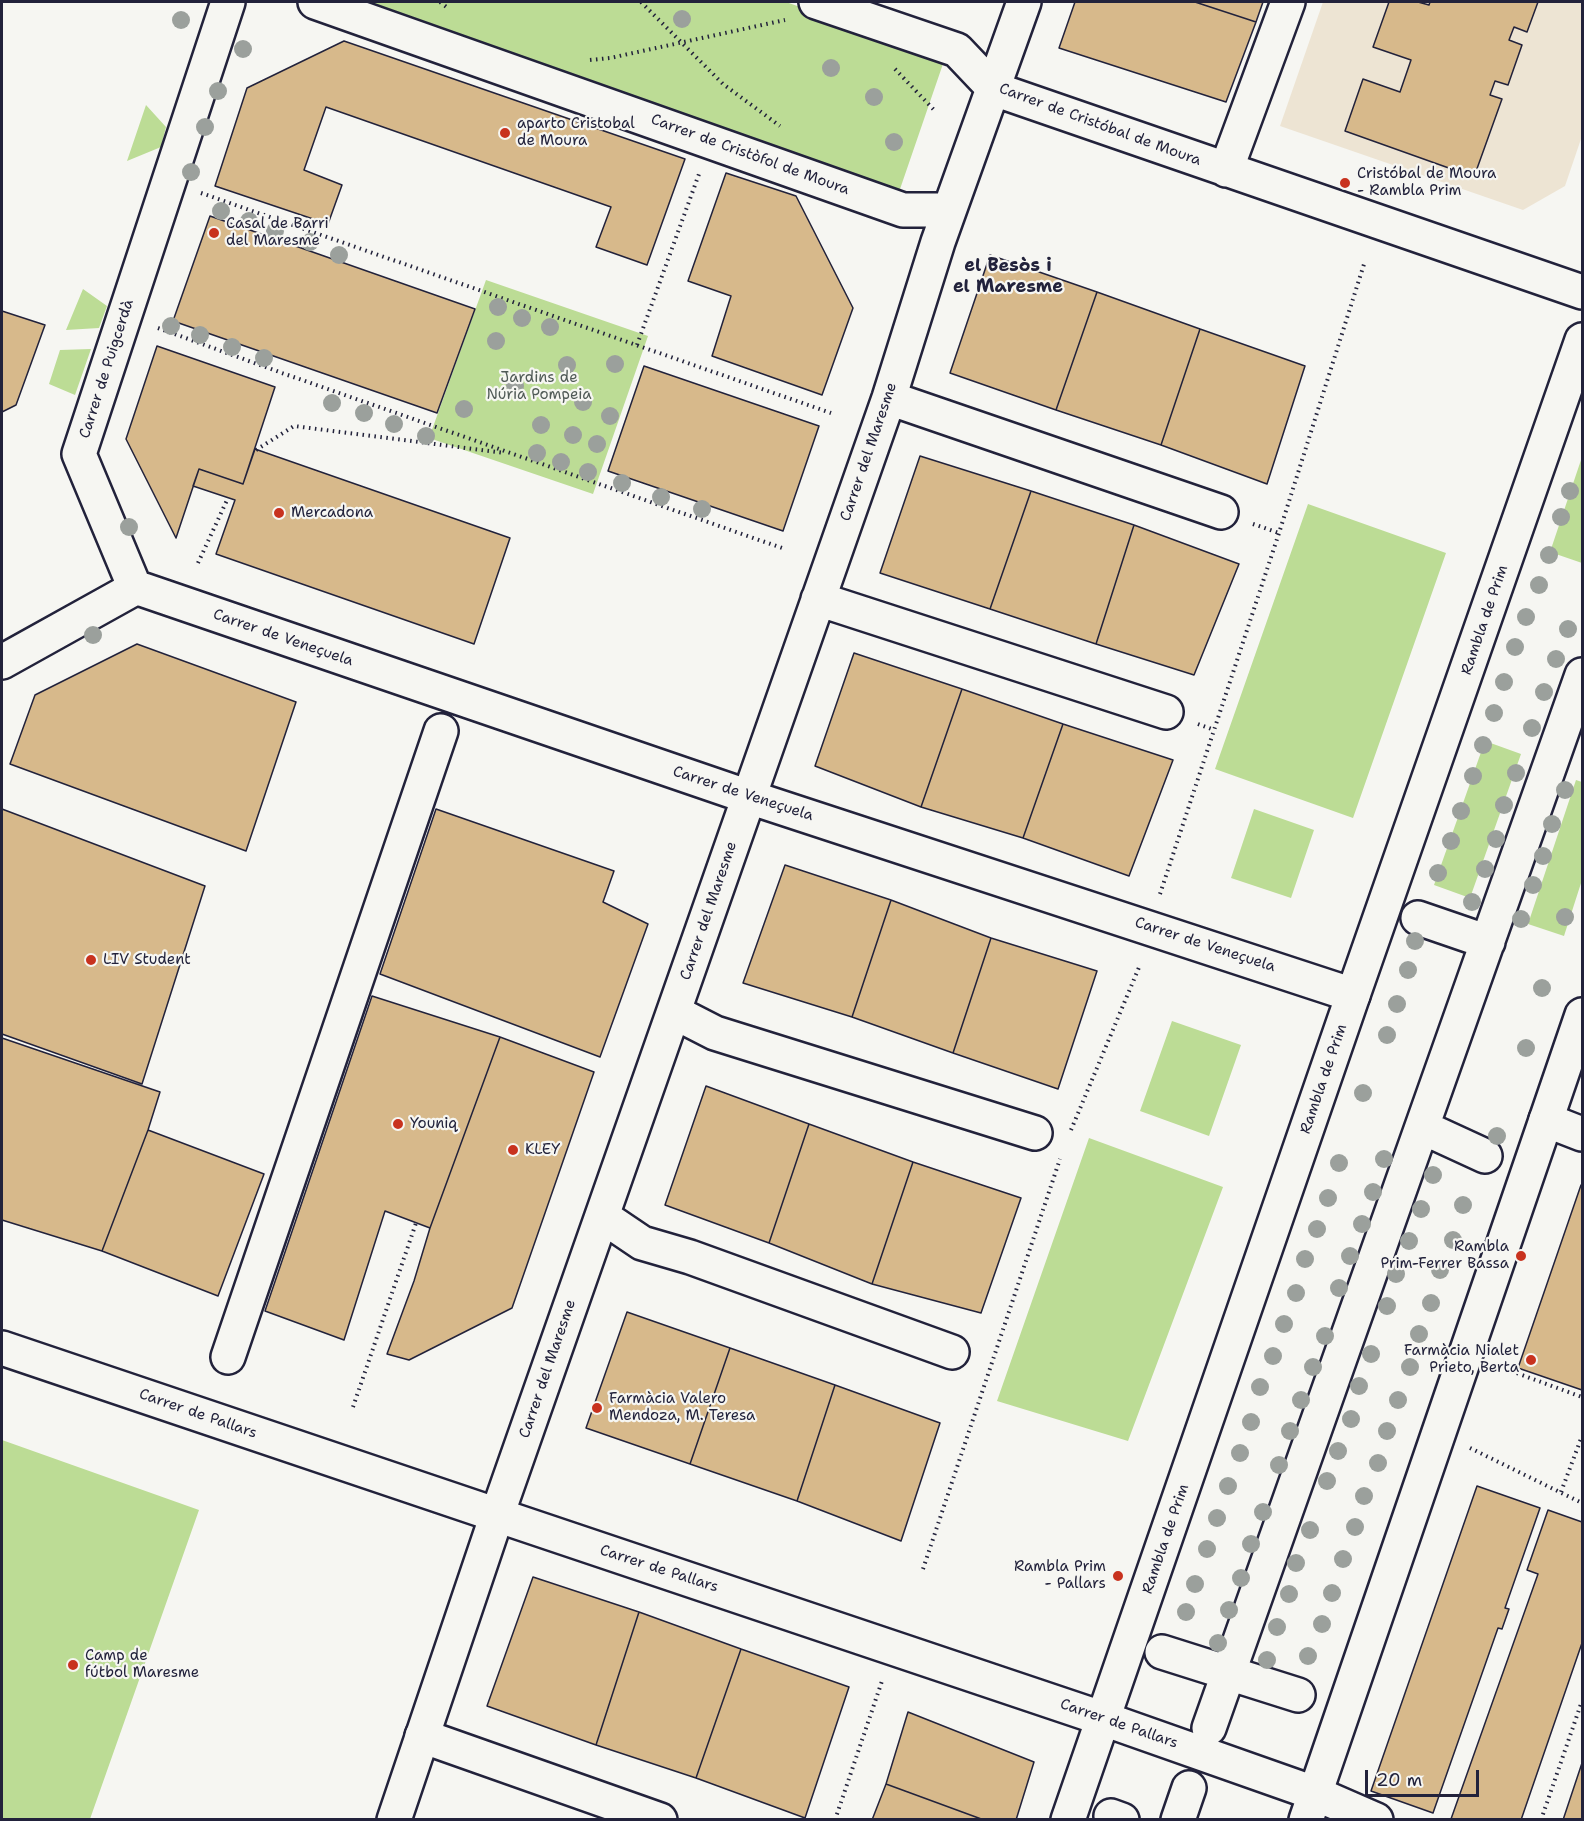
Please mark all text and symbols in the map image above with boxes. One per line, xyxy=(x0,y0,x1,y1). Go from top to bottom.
street label: Carrer de Cristóbal de Moura xyxy=(996,80,1204,170)
street label: Carrer de Cristòfol de Moura xyxy=(648,111,852,199)
place label: aparto Cristobal de Moura xyxy=(517,115,635,150)
marker: aparto Cristobal de Moura xyxy=(498,126,512,140)
place label: Cristóbal de Moura - Rambla Prim xyxy=(1357,165,1496,200)
marker: Cristóbal de Moura - Rambla Prim xyxy=(1338,176,1352,190)
place label: Casal de Barri del Maresme xyxy=(226,215,329,250)
marker: Casal de Barri del Maresme xyxy=(207,226,221,240)
district label: el Besòs i el Maresme xyxy=(953,255,1063,298)
street label: Carrer de Puigcerdà xyxy=(76,297,138,441)
park label: Jardins de Núria Pompeia xyxy=(486,369,592,404)
street label: Carrer del Maresme xyxy=(837,380,901,524)
place label: Mercadona xyxy=(291,504,373,522)
marker: Mercadona xyxy=(272,506,286,520)
street label: Rambla de Prim xyxy=(1458,563,1512,677)
street label: Carrer de Veneçuela xyxy=(211,606,355,670)
street label: Carrer de Veneçuela xyxy=(670,763,816,825)
street label: Carrer del Maresme xyxy=(677,839,741,983)
street label: Carrer de Veneçuela xyxy=(1132,914,1278,976)
place label: LIV Student xyxy=(103,951,191,969)
marker: LIV Student xyxy=(84,953,98,967)
street label: Rambla de Prim xyxy=(1297,1022,1351,1136)
place label: Youniq xyxy=(410,1115,457,1133)
marker: Youniq xyxy=(391,1117,405,1131)
place label: KLEY xyxy=(525,1141,560,1159)
marker: KLEY xyxy=(506,1143,520,1157)
place label: Rambla Prim-Ferrer Bassa xyxy=(1380,1238,1509,1273)
marker: Rambla Prim-Ferrer Bassa xyxy=(1514,1249,1528,1263)
street label: Carrer del Maresme xyxy=(516,1297,580,1441)
place label: Farmàcia Nialet Prieto, Berta xyxy=(1404,1342,1519,1377)
marker: Farmàcia Nialet Prieto, Berta xyxy=(1524,1353,1538,1367)
street label: Carrer de Pallars xyxy=(137,1385,259,1443)
place label: Farmàcia Valero Mendoza, M. Teresa xyxy=(609,1390,755,1425)
marker: Farmàcia Valero Mendoza, M. Teresa xyxy=(590,1401,604,1415)
street label: Rambla de Prim xyxy=(1139,1482,1193,1596)
street label: Carrer de Pallars xyxy=(597,1541,721,1597)
place label: Rambla Prim - Pallars xyxy=(1014,1558,1106,1593)
marker: Rambla Prim - Pallars xyxy=(1111,1569,1125,1583)
place label: Camp de fútbol Maresme xyxy=(85,1647,199,1682)
marker: Camp de fútbol Maresme xyxy=(66,1658,80,1672)
street label: Carrer de Pallars xyxy=(1058,1695,1180,1753)
scale bar xyxy=(1368,1758,1482,1796)
text: 20 m xyxy=(1376,1768,1422,1792)

